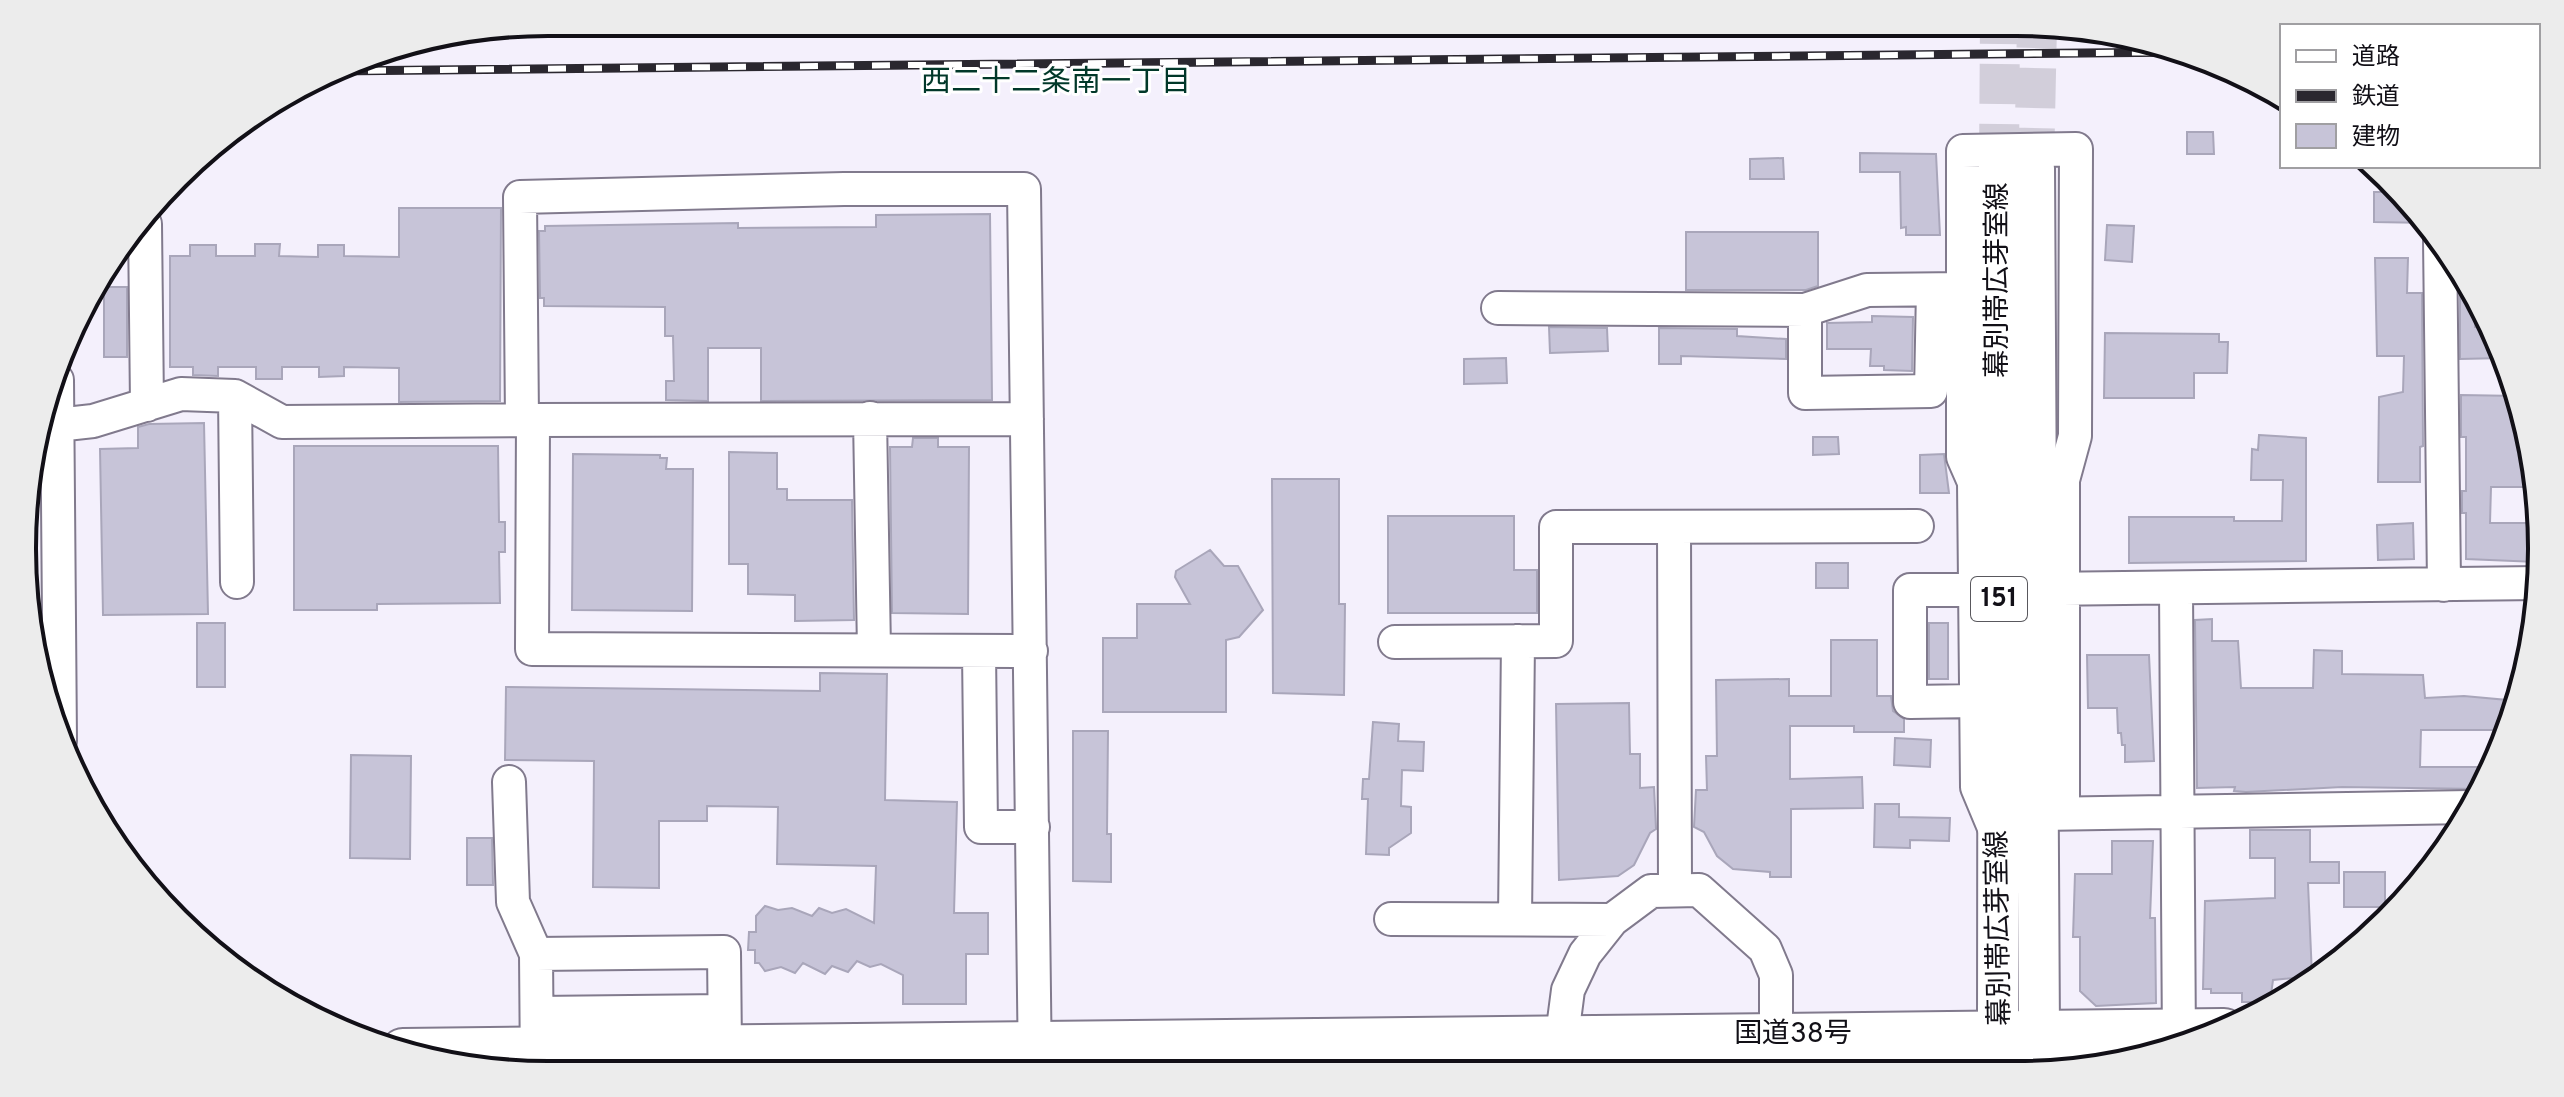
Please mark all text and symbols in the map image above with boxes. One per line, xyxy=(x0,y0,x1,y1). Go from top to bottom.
legend xyxy=(2280,24,2540,168)
text: 道路 xyxy=(2352,43,2400,73)
district label: 西二十二条南一丁目 xyxy=(921,65,1191,102)
text: 鉄道 xyxy=(2352,83,2400,113)
text: 建物 xyxy=(2352,123,2400,153)
street label: 幕別帯広芽室線 xyxy=(1981,182,2017,378)
road number: 151 xyxy=(1971,577,2027,621)
street label: 幕別帯広芽室線 xyxy=(1980,830,2020,1026)
street label: 国道38号 xyxy=(1734,1017,1852,1053)

